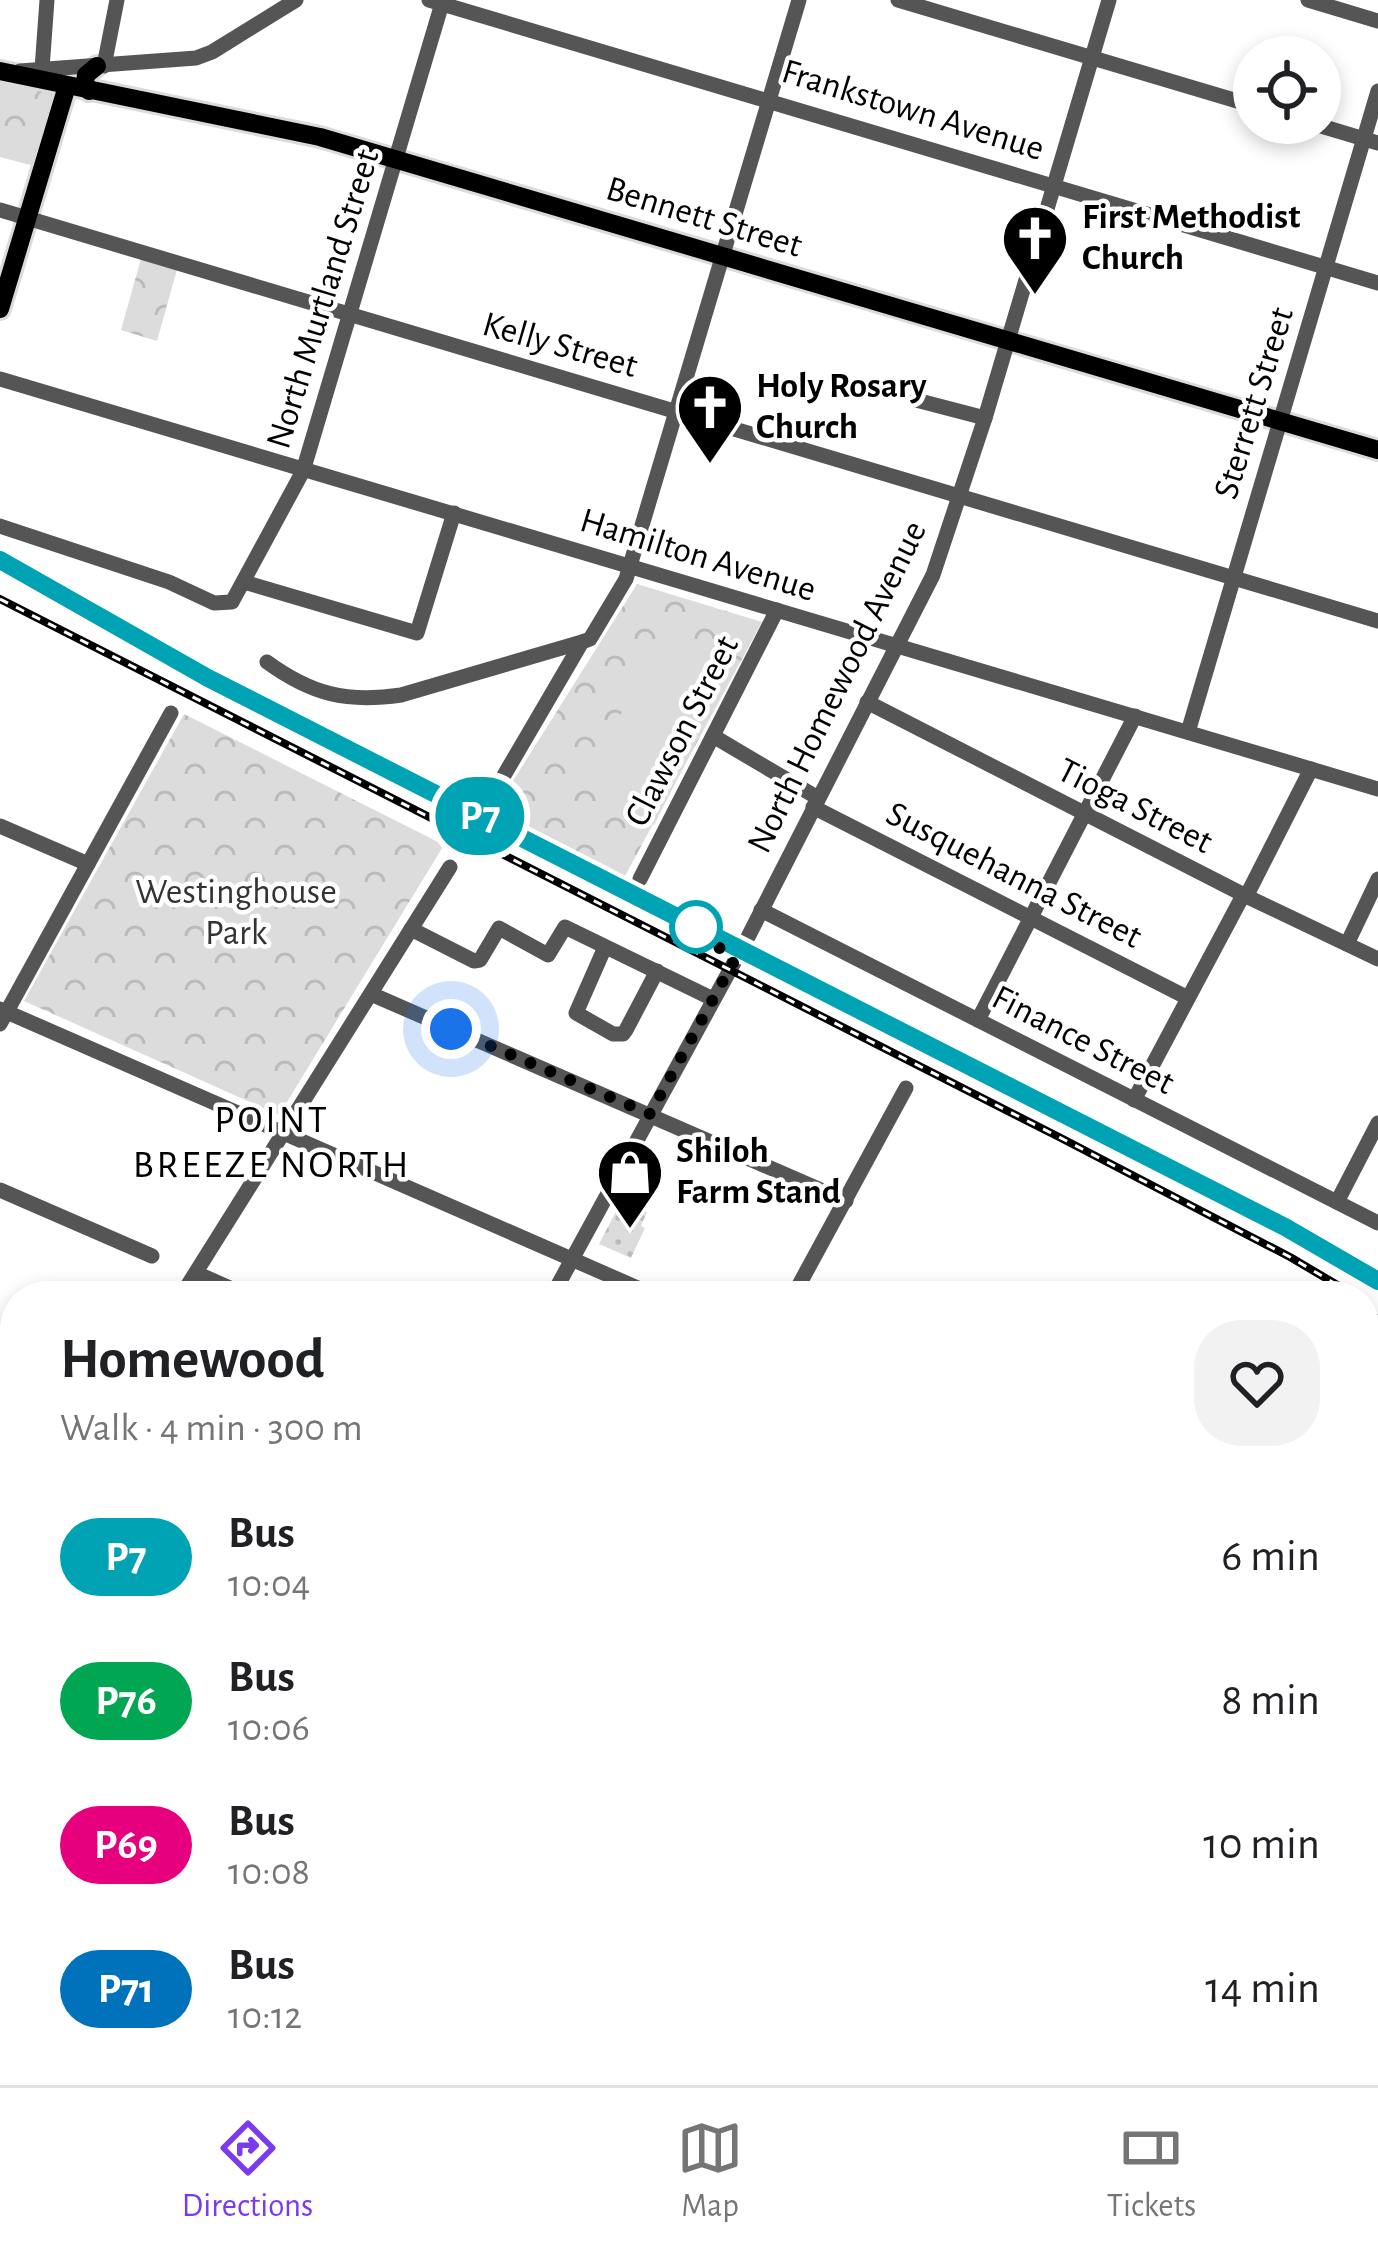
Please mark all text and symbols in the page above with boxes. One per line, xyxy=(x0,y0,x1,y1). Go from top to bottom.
map controls xyxy=(1233,36,1341,144)
button: locate xyxy=(1233,36,1341,144)
street label: Frankstown Avenue xyxy=(778,53,1048,167)
street label: North Murtland Street xyxy=(260,145,386,453)
street label: Bennett Street xyxy=(602,170,807,264)
place label: First Methodist Church xyxy=(1082,199,1300,276)
church icon: First Methodist Church xyxy=(1000,203,1070,297)
street label: Sterrett Street xyxy=(1208,303,1300,503)
street label: Kelly Street xyxy=(478,306,642,384)
place label: Holy Rosary Church xyxy=(756,368,928,445)
church icon: Holy Rosary Church xyxy=(675,372,745,466)
street label: Hamilton Avenue xyxy=(576,502,820,608)
street label: North Homewood Avenue xyxy=(741,515,933,859)
street label: Clawson Street xyxy=(619,630,745,832)
street label: Tioga Street xyxy=(1052,752,1219,860)
line badge: P7 xyxy=(426,777,534,855)
text: P7 xyxy=(459,795,501,837)
street label: Susquehanna Street xyxy=(881,795,1148,955)
park label: Westinghouse Park xyxy=(135,874,337,951)
unlabelled marker xyxy=(671,902,721,952)
street label: Finance Street xyxy=(986,979,1180,1101)
your location xyxy=(421,999,481,1059)
district label: POINT BREEZE NORTH xyxy=(133,1101,411,1185)
place label: Shiloh Farm Stand xyxy=(676,1133,841,1210)
shop icon: Shiloh Farm Stand xyxy=(595,1137,665,1231)
button: heart xyxy=(1194,1320,1320,1446)
text: Homewood xyxy=(60,1331,325,1388)
text: Walk · 4 min · 300 m xyxy=(60,1409,363,1448)
text: Bus xyxy=(228,1511,295,1556)
text: 6 min xyxy=(1221,1534,1320,1579)
text: P7 xyxy=(105,1536,147,1578)
text: 10:04 xyxy=(228,1565,310,1604)
text: Bus xyxy=(228,1655,295,1700)
text: 8 min xyxy=(1221,1678,1320,1723)
text: P76 xyxy=(95,1680,157,1722)
text: 10:06 xyxy=(228,1709,310,1748)
text: Bus xyxy=(228,1799,295,1844)
text: 10 min xyxy=(1203,1822,1320,1867)
text: P69 xyxy=(94,1824,158,1866)
text: 10:08 xyxy=(228,1853,310,1892)
text: Bus xyxy=(228,1943,295,1988)
text: 14 min xyxy=(1205,1966,1320,2011)
text: P71 xyxy=(98,1968,154,2010)
text: 10:12 xyxy=(228,1997,302,2036)
tab: Directions xyxy=(182,2115,313,2227)
tab: Map xyxy=(677,2115,743,2227)
tab: Tickets xyxy=(1107,2115,1196,2227)

